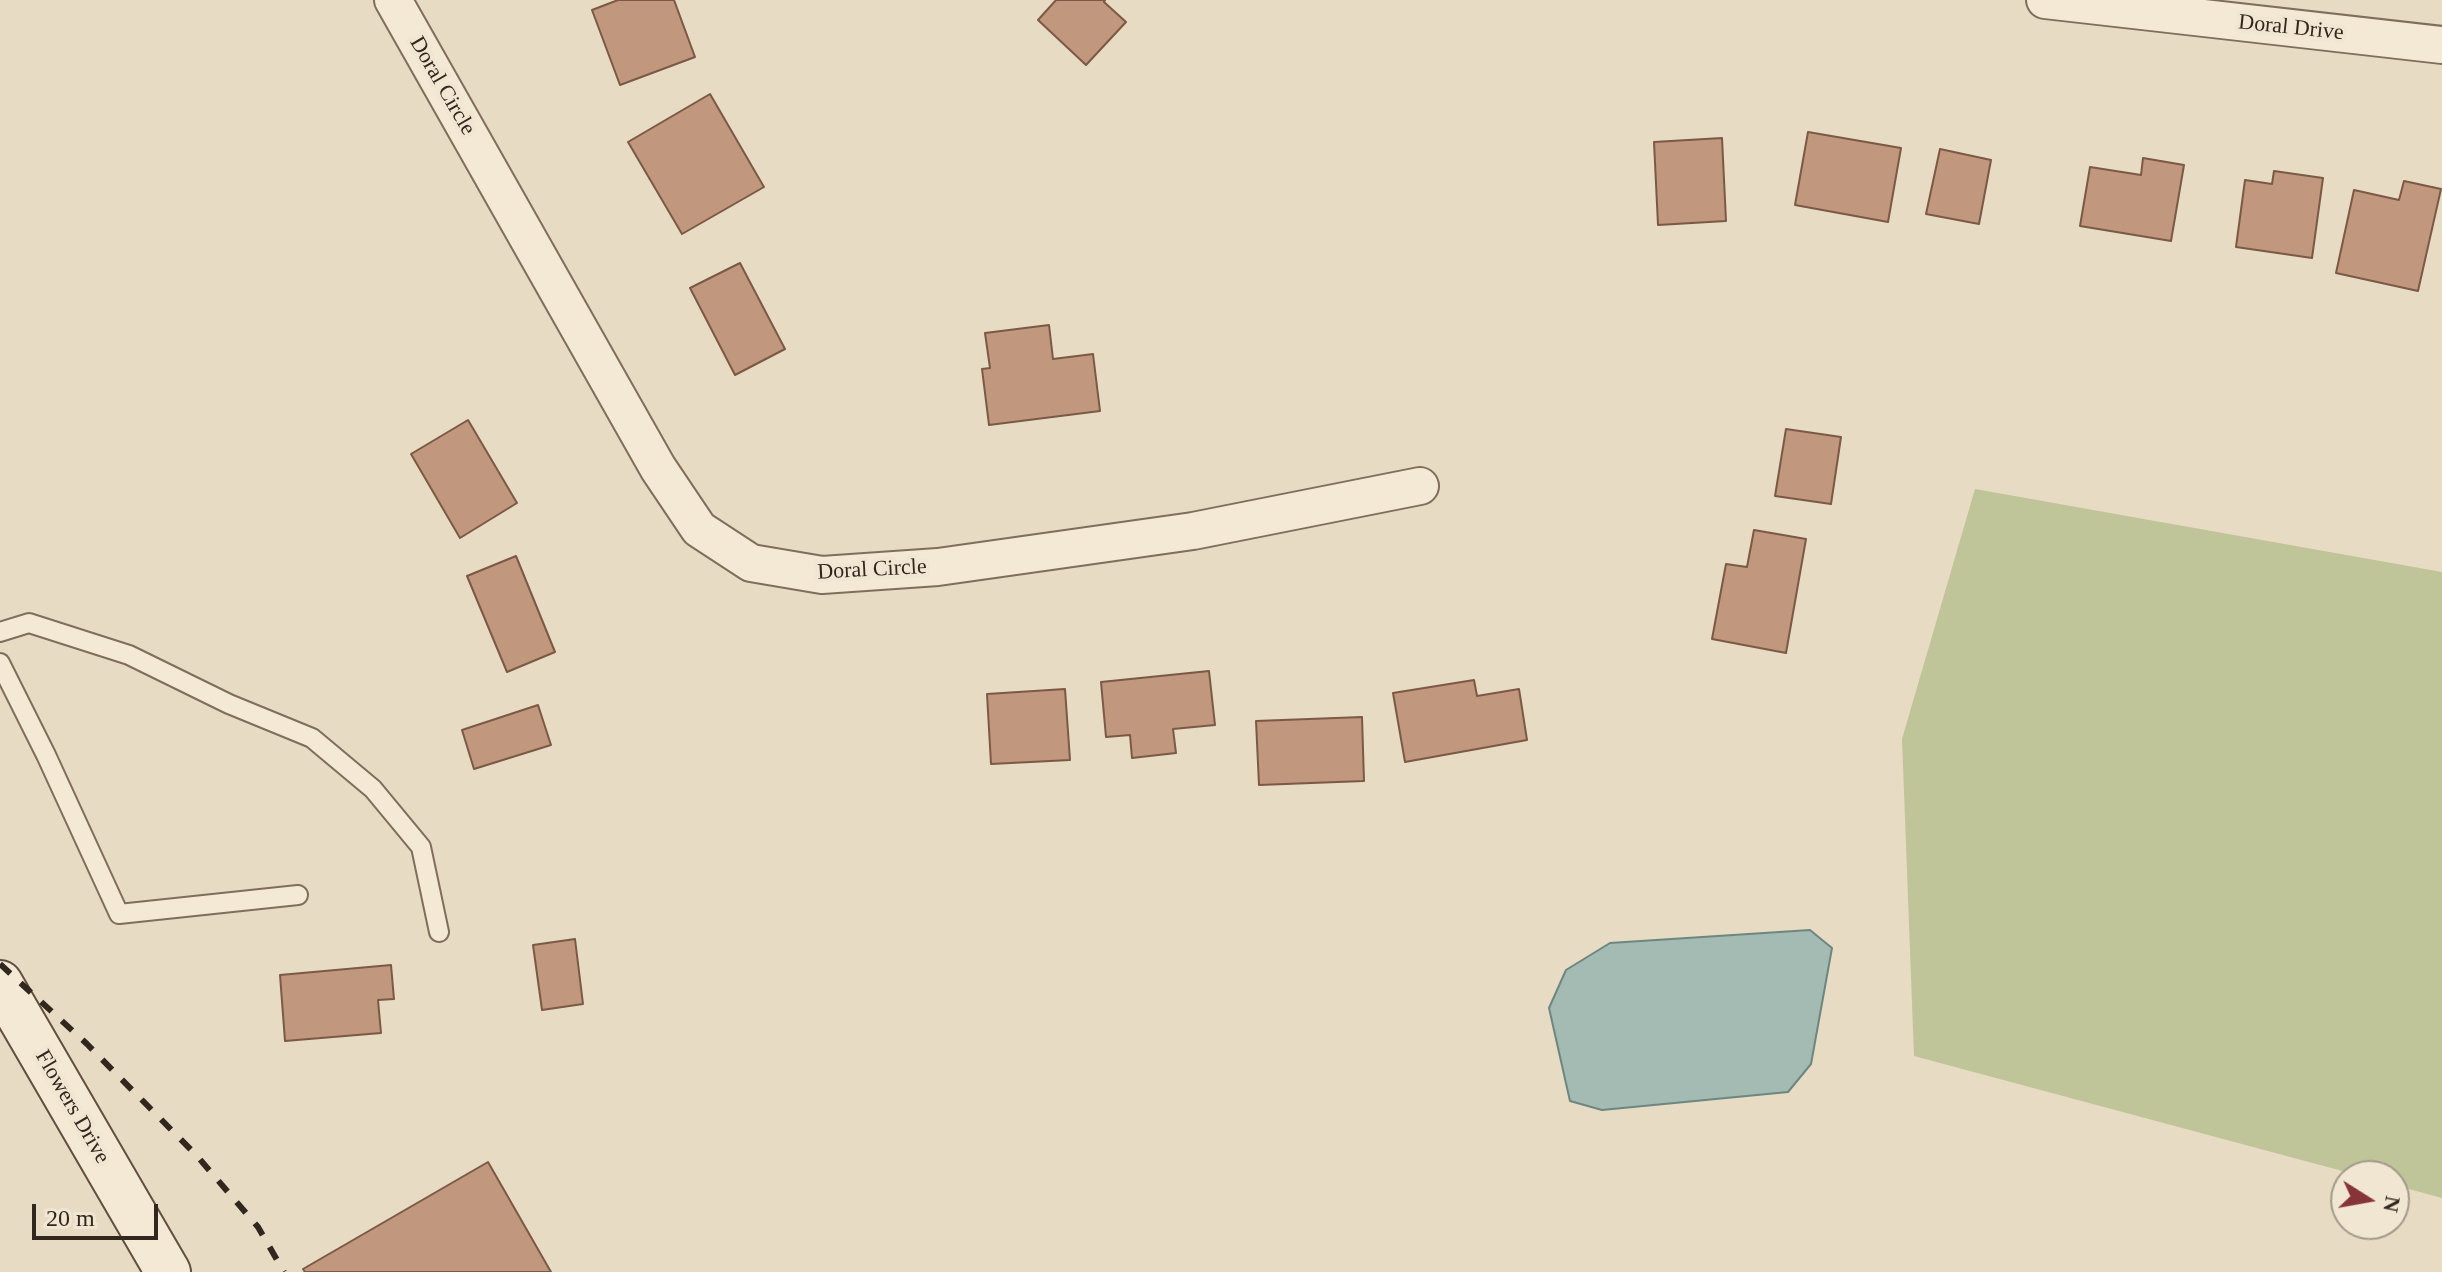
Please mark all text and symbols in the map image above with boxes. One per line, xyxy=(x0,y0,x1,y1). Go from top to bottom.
street label: Doral Drive xyxy=(2237,9,2345,47)
street label: Doral Circle xyxy=(403,32,481,140)
street label: Doral Circle xyxy=(817,554,927,586)
street label: Flowers Drive xyxy=(29,1046,115,1168)
north arrow xyxy=(2330,1160,2410,1240)
scale bar xyxy=(36,1188,162,1238)
text: N xyxy=(2378,1194,2406,1214)
text: 20 m xyxy=(46,1205,95,1231)

